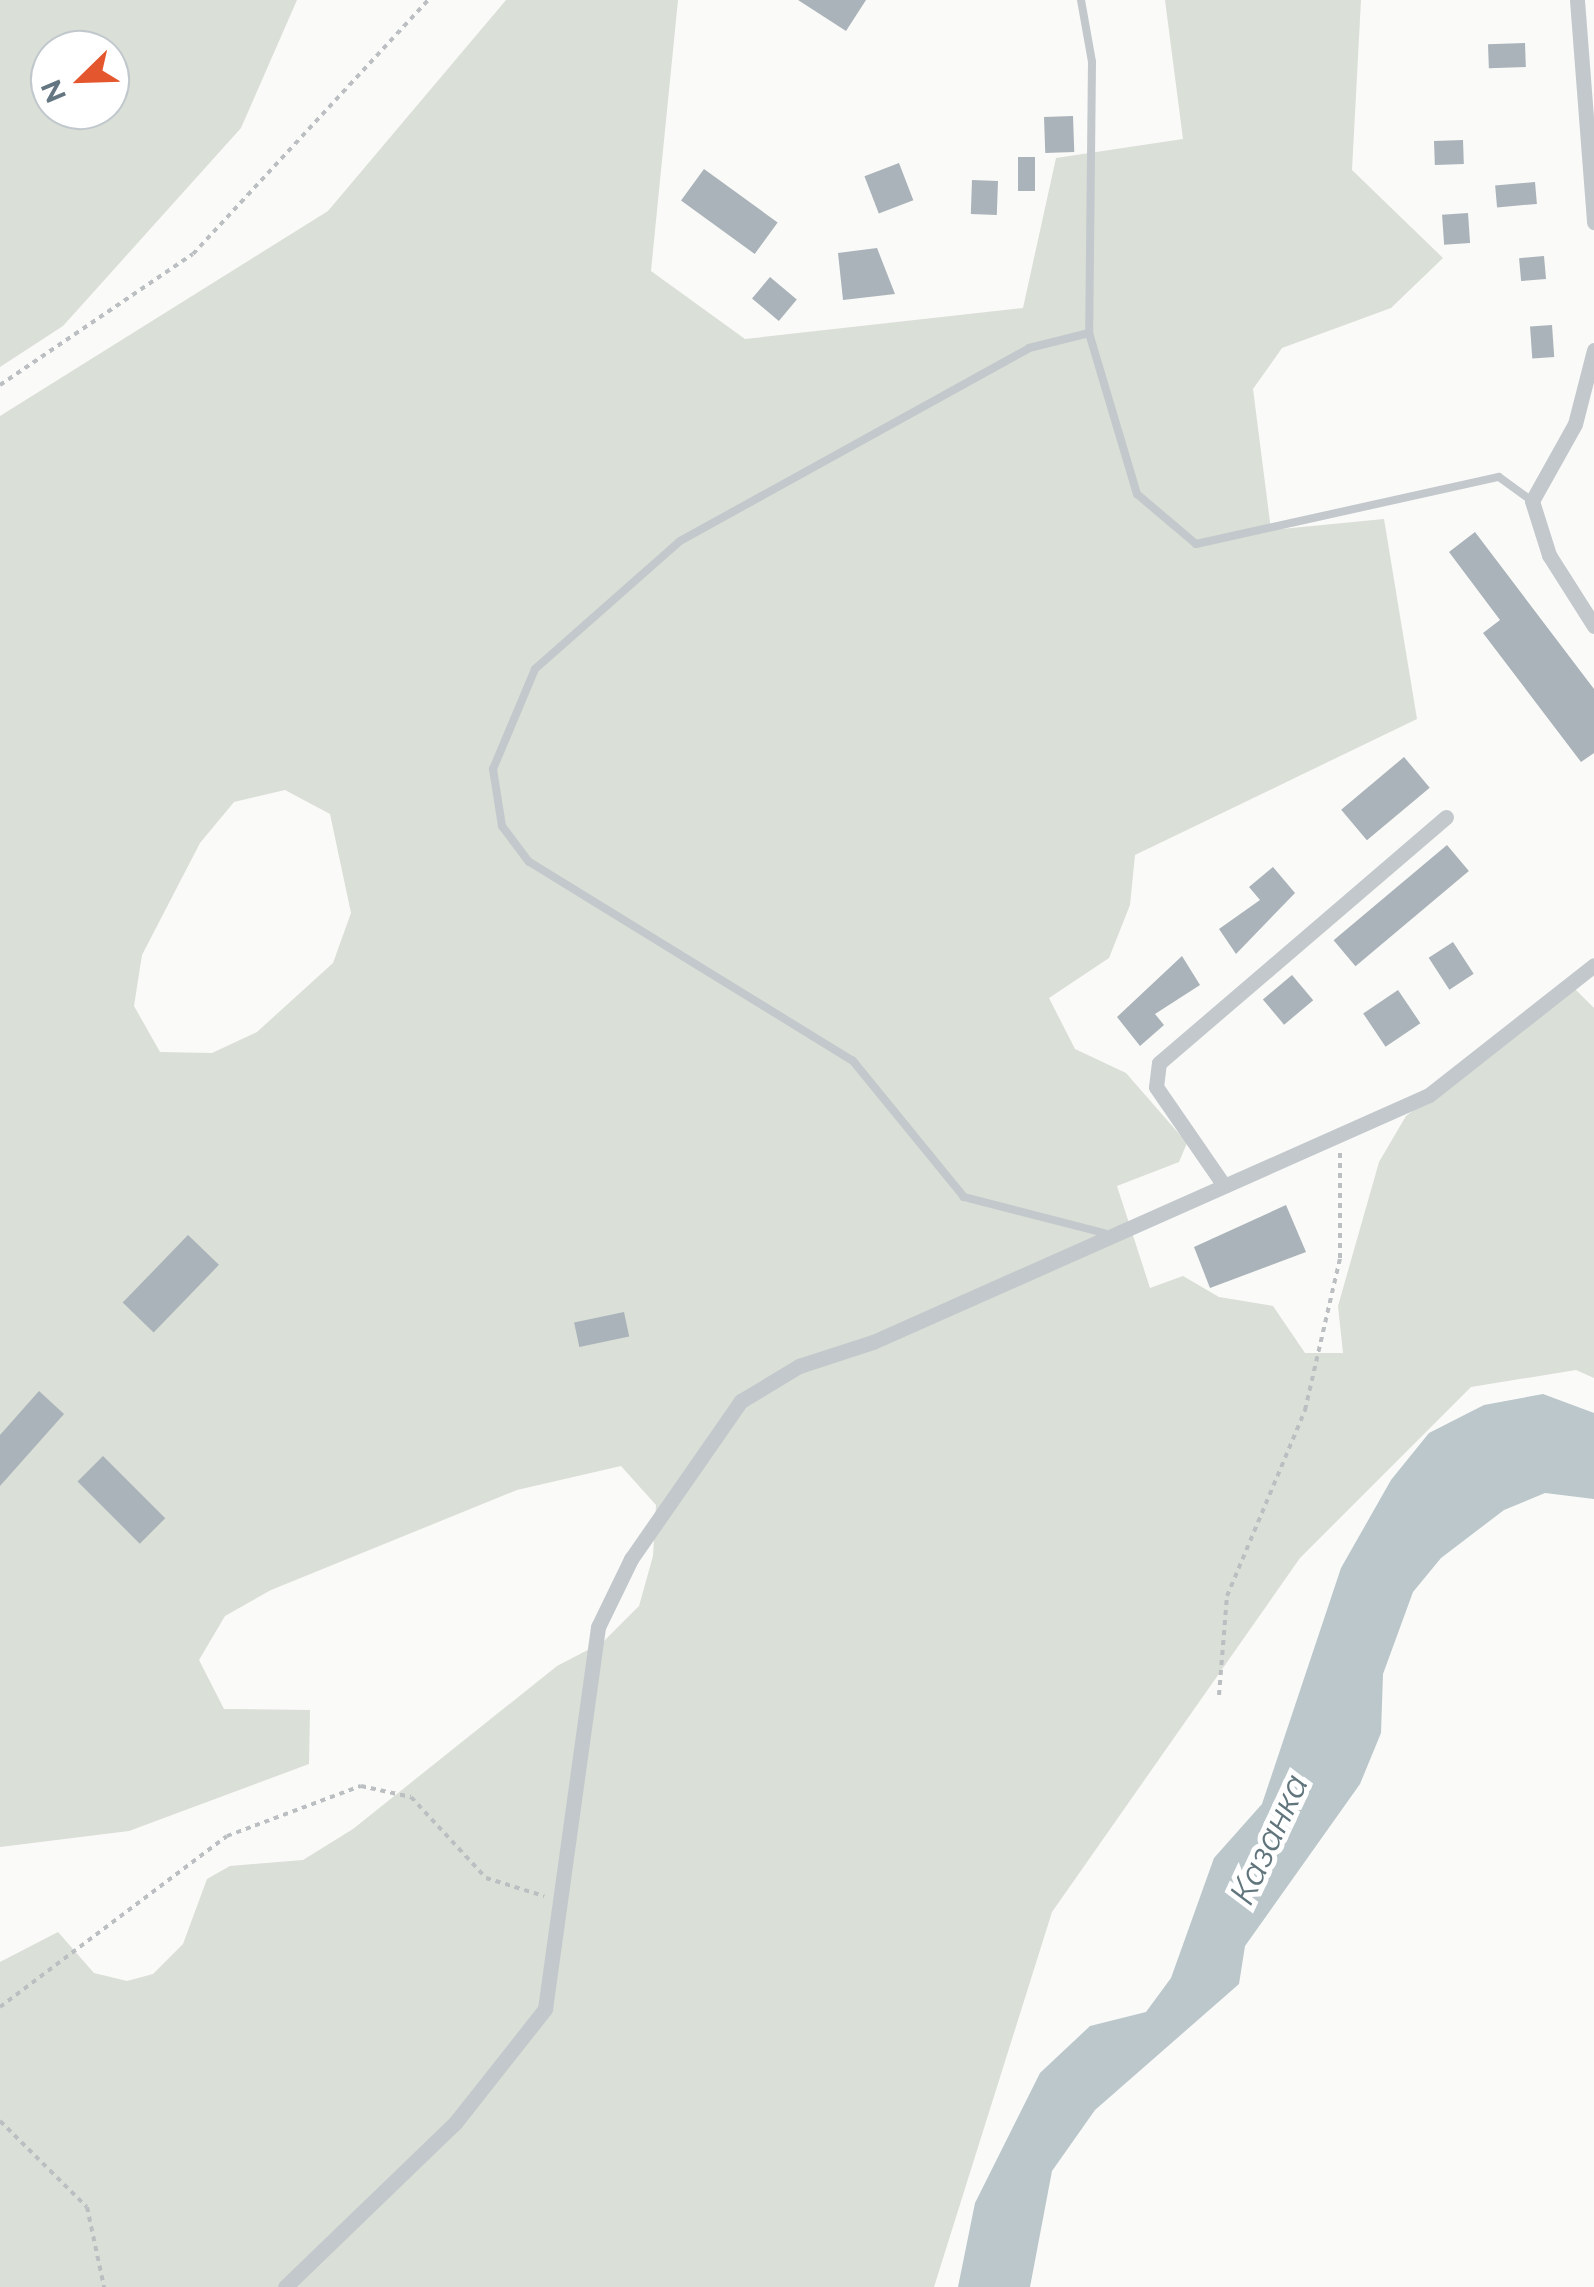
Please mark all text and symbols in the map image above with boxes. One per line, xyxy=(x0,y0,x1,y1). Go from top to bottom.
north arrow xyxy=(30,30,130,130)
text: N xyxy=(34,75,73,107)
water label: Казанка xyxy=(1221,1768,1317,1910)

